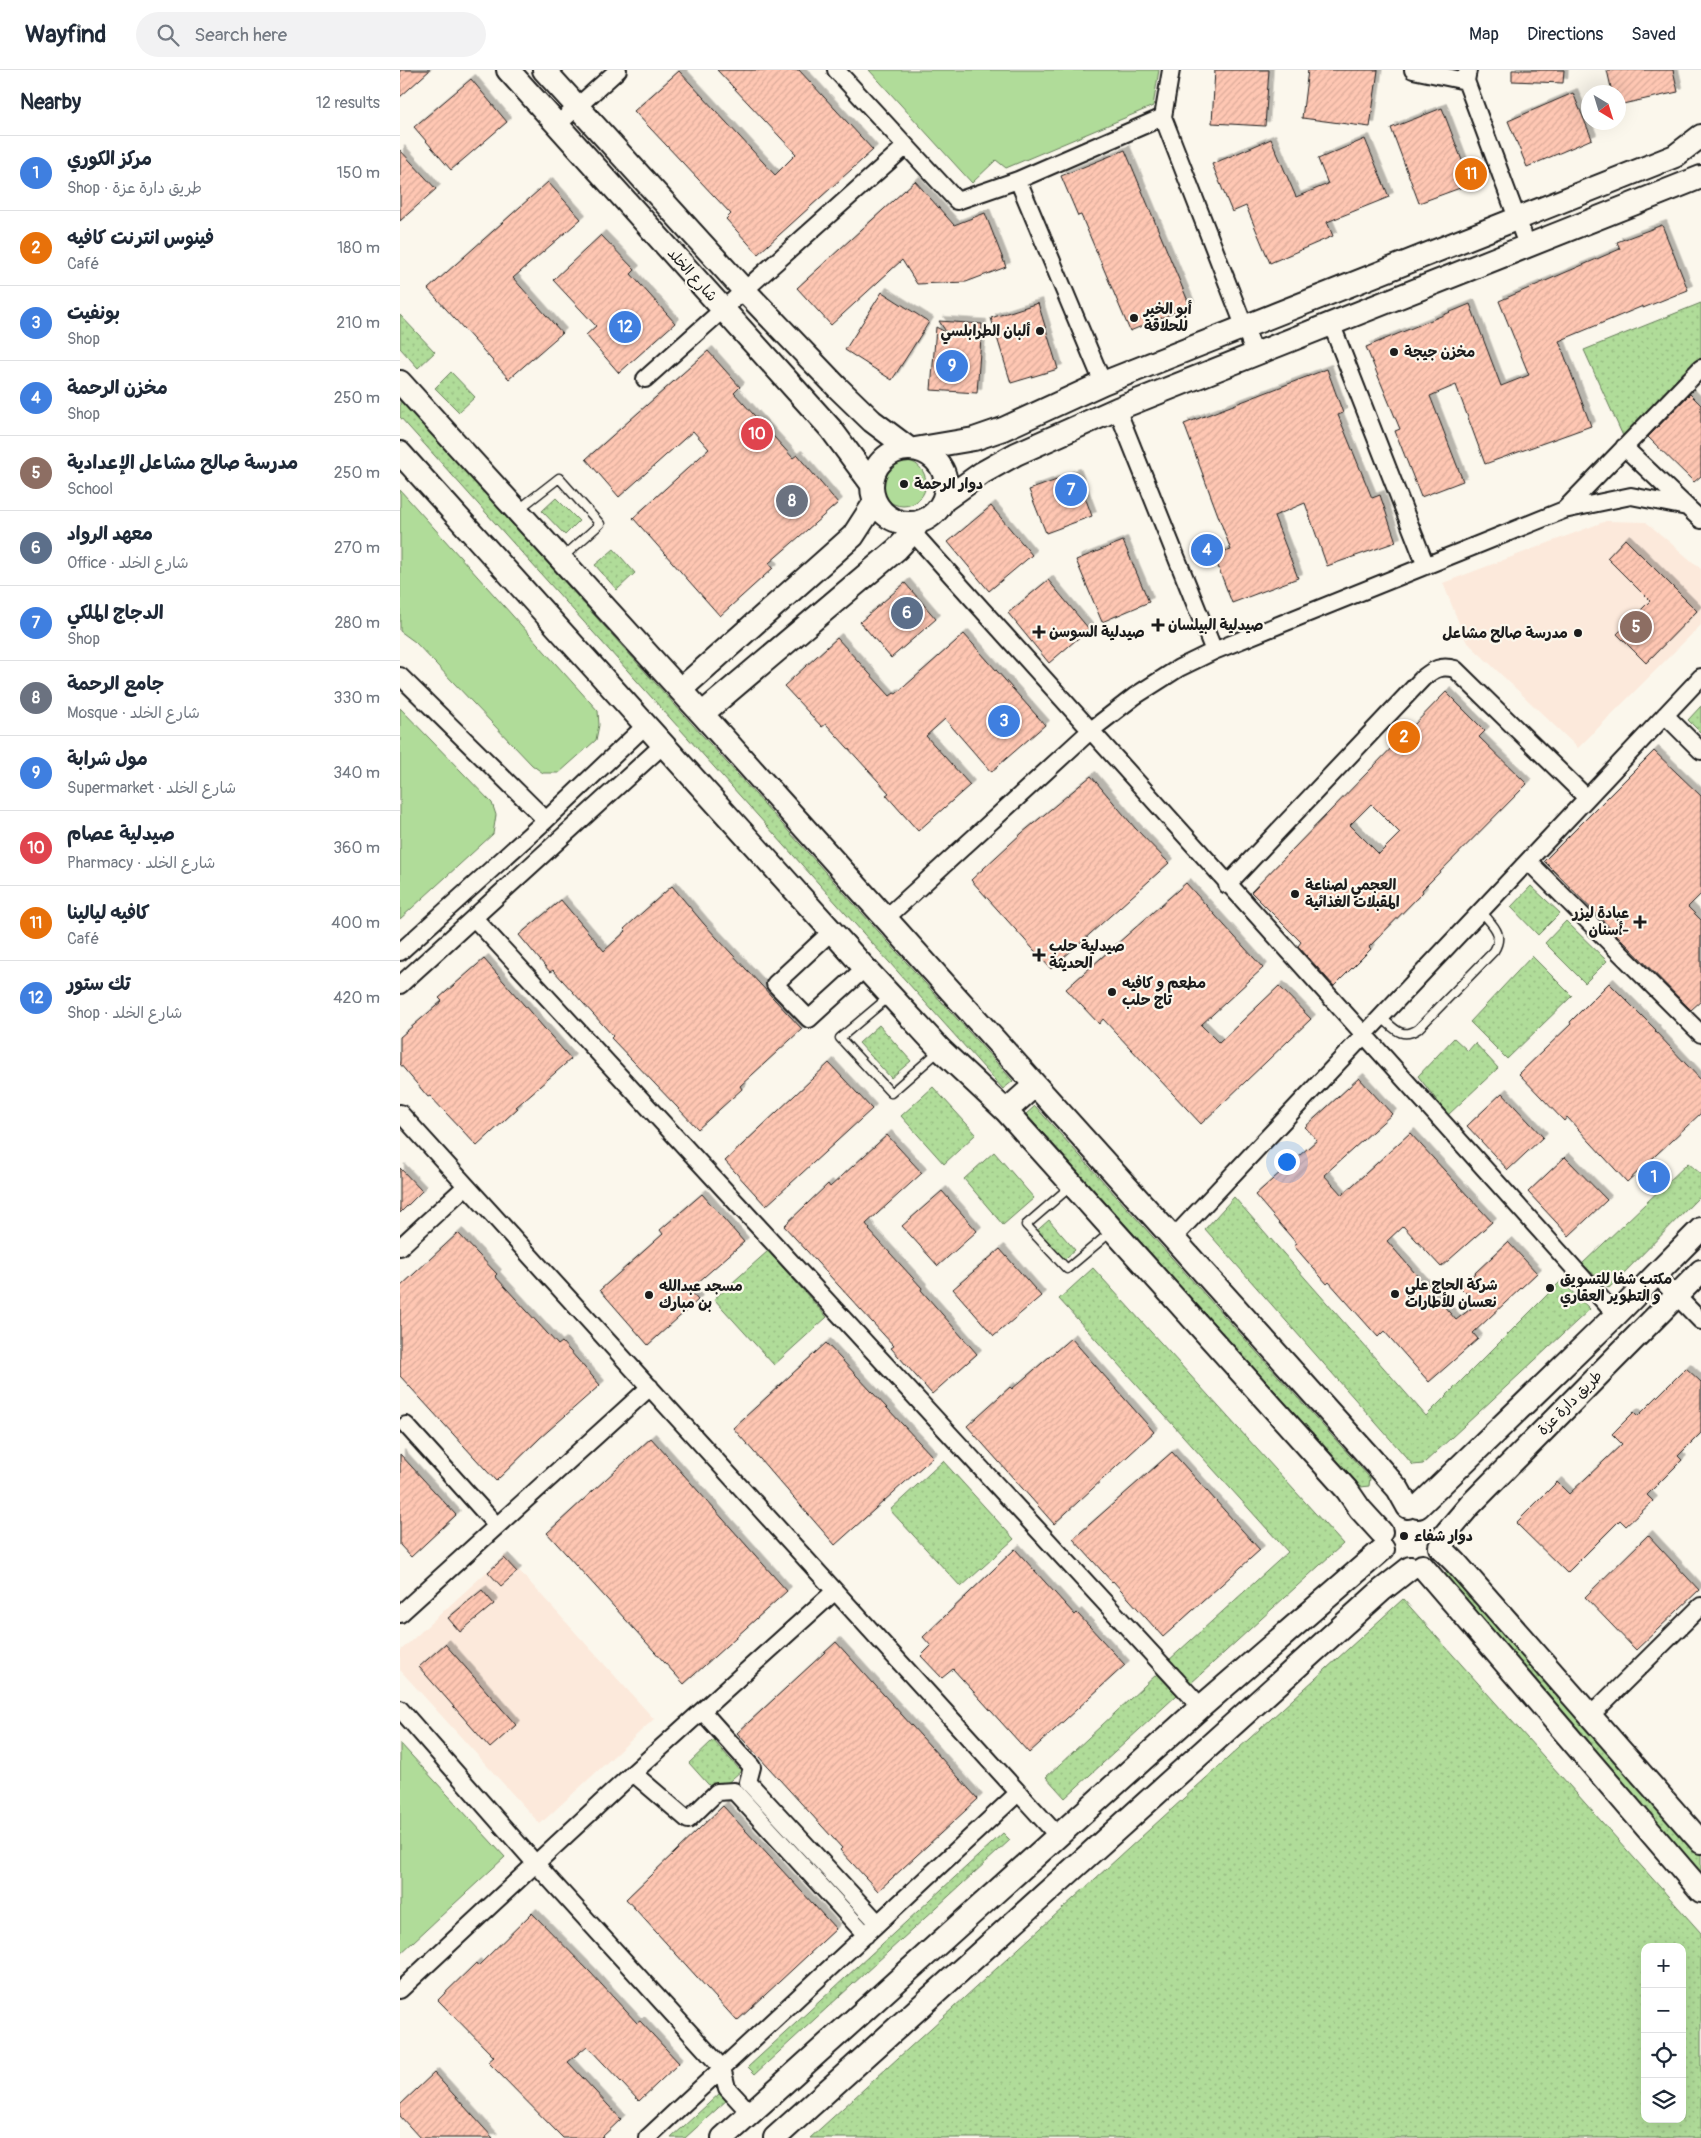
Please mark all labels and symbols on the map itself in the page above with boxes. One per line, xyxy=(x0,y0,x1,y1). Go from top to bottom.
north arrow xyxy=(1581,85,1626,130)
pin: 11 xyxy=(1455,155,1487,193)
street label: شارع الخلد xyxy=(663,244,721,306)
place label: أبو الخير للحلاقة xyxy=(1142,299,1193,336)
pin: 12 xyxy=(609,308,641,346)
marker: أبو الخير للحلاقة xyxy=(1128,312,1140,324)
place label: ألبان الطرابلسي xyxy=(941,321,1031,345)
marker: ألبان الطرابلسي xyxy=(1034,325,1046,337)
place label: مخزن جيجة xyxy=(1404,343,1475,362)
marker: مخزن جيجة xyxy=(1388,346,1400,358)
pin: 9 xyxy=(936,347,968,385)
pin: 10 xyxy=(741,415,773,453)
pin: 7 xyxy=(1055,471,1087,509)
place label: دوار الرحمة xyxy=(914,475,983,494)
marker: دوار الرحمة xyxy=(898,478,910,490)
pin: 8 xyxy=(776,482,808,520)
pin: 4 xyxy=(1191,531,1223,569)
pin: 6 xyxy=(891,594,923,632)
pin: 5 xyxy=(1620,608,1652,646)
place label: صيدلية البيلسان xyxy=(1168,616,1263,635)
marker: صيدلية البيلسان xyxy=(1152,619,1164,631)
place label: صيدلية السوسن xyxy=(1049,623,1145,642)
place label: مدرسة صالح مشاعل xyxy=(1442,624,1568,643)
marker: صيدلية السوسن xyxy=(1033,626,1045,638)
marker: مدرسة صالح مشاعل xyxy=(1572,627,1584,639)
pin: 3 xyxy=(988,702,1020,740)
pin: 2 xyxy=(1388,718,1420,756)
place label: العجمي لصناعة المقبلات الغذائية xyxy=(1305,876,1400,912)
marker: العجمي لصناعة المقبلات الغذائية xyxy=(1289,888,1301,900)
place label: عيادة ليزر أسنان- xyxy=(1571,904,1630,940)
marker: عيادة ليزر أسنان- xyxy=(1633,915,1647,929)
place label: صيدلية حلب الحديثة xyxy=(1049,937,1125,973)
marker: صيدلية حلب الحديثة xyxy=(1033,949,1045,961)
place label: مطعم و كافيه تاج حلب xyxy=(1122,974,1206,1010)
marker: مطعم و كافيه تاج حلب xyxy=(1106,986,1118,998)
your location xyxy=(1274,1149,1300,1175)
pin: 1 xyxy=(1638,1158,1670,1196)
place label: مكتب شفا للتسويق و التطوير العقاري xyxy=(1560,1270,1672,1308)
place label: شركة الحاج علي نعسان للأطارات xyxy=(1405,1276,1498,1312)
place label: مسجد عبدالله بن مبارك xyxy=(659,1277,743,1313)
marker: مكتب شفا للتسويق و التطوير العقاري xyxy=(1544,1282,1556,1294)
marker: شركة الحاج علي نعسان للأطارات xyxy=(1389,1288,1401,1300)
marker: مسجد عبدالله بن مبارك xyxy=(643,1289,655,1301)
street label: طريق دارة عزة xyxy=(1534,1367,1606,1439)
place label: دوار شفاء xyxy=(1414,1527,1473,1546)
marker: دوار شفاء xyxy=(1398,1530,1410,1542)

